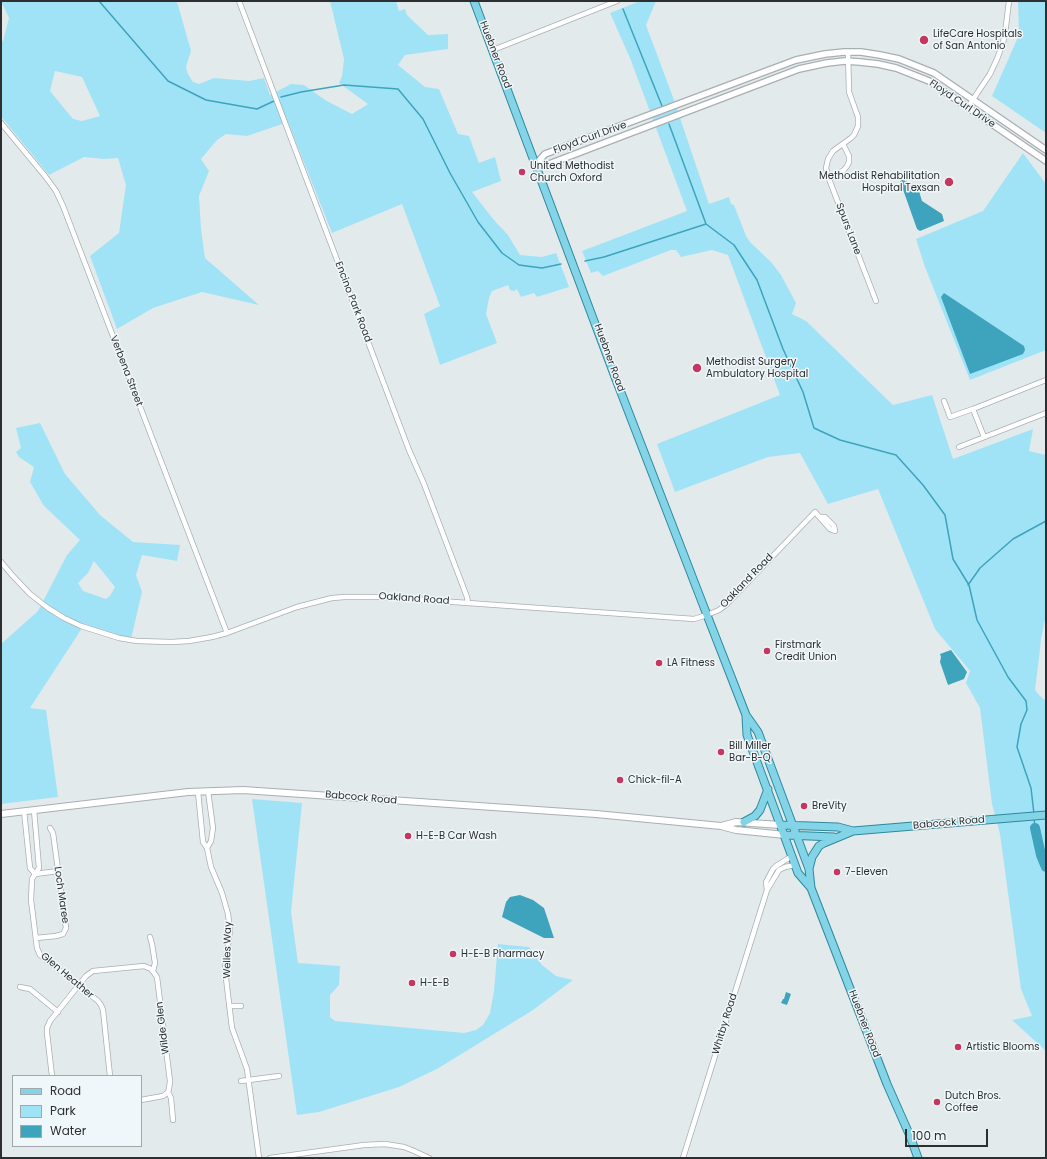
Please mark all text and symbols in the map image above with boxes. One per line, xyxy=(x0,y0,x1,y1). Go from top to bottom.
street label: Huebner Road xyxy=(477,20,513,90)
place label: LifeCare Hospitals of San Antonio xyxy=(933,28,1022,52)
marker: LifeCare Hospitals of San Antonio xyxy=(918,34,930,46)
street label: Floyd Curl Drive xyxy=(927,77,997,131)
street label: Floyd Curl Drive xyxy=(552,119,628,157)
place label: United Methodist Church Oxford xyxy=(530,160,614,184)
marker: United Methodist Church Oxford xyxy=(517,167,527,177)
place label: Methodist Rehabilitation Hospital Texsan xyxy=(819,170,940,194)
marker: Methodist Rehabilitation Hospital Texsan xyxy=(943,176,955,188)
street label: Spurs Lane xyxy=(833,201,863,257)
street label: Encino Park Road xyxy=(332,260,374,344)
street label: Huebner Road xyxy=(591,322,627,394)
street label: Verbena Street xyxy=(107,334,145,408)
place label: Methodist Surgery Ambulatory Hospital xyxy=(706,356,808,380)
marker: Methodist Surgery Ambulatory Hospital xyxy=(691,362,703,374)
street label: Oakland Road xyxy=(718,551,776,611)
street label: Oakland Road xyxy=(378,591,450,607)
place label: Firstmark Credit Union xyxy=(775,639,837,662)
marker: Firstmark Credit Union xyxy=(762,646,772,656)
place label: LA Fitness xyxy=(667,657,715,669)
marker: LA Fitness xyxy=(654,658,664,668)
place label: Bill Miller Bar-B-Q xyxy=(729,740,771,764)
marker: Bill Miller Bar-B-Q xyxy=(716,747,726,757)
place label: Chick-fil-A xyxy=(628,774,682,786)
marker: Chick-fil-A xyxy=(615,775,625,785)
street label: Babcock Road xyxy=(325,789,397,807)
place label: BreVity xyxy=(812,800,847,812)
marker: BreVity xyxy=(799,801,809,811)
street label: Babcock Road xyxy=(913,814,985,832)
place label: H-E-B Car Wash xyxy=(416,830,497,842)
marker: H-E-B Car Wash xyxy=(403,831,413,841)
street label: Loch Maree xyxy=(51,866,71,924)
place label: 7-Eleven xyxy=(845,866,888,878)
marker: 7-Eleven xyxy=(832,867,842,877)
street label: Welles Way xyxy=(222,921,234,979)
place label: H-E-B Pharmacy xyxy=(461,948,544,960)
marker: H-E-B Pharmacy xyxy=(448,949,458,959)
street label: Glen Heather xyxy=(38,950,96,1002)
place label: H-E-B xyxy=(420,977,449,989)
marker: H-E-B xyxy=(407,978,417,988)
street label: Huebner Road xyxy=(846,989,882,1059)
street label: Whitby Road xyxy=(710,992,740,1056)
street label: Wilde Glen xyxy=(154,1001,172,1055)
place label: Artistic Blooms xyxy=(966,1041,1040,1053)
marker: Artistic Blooms xyxy=(953,1042,963,1052)
legend xyxy=(12,1075,142,1147)
text: Road xyxy=(50,1082,81,1099)
place label: Dutch Bros. Coffee xyxy=(945,1090,1001,1114)
marker: Dutch Bros. Coffee xyxy=(932,1097,942,1107)
text: Park xyxy=(50,1102,76,1119)
scale bar xyxy=(907,1121,990,1147)
text: Water xyxy=(50,1122,86,1139)
text: 100 m xyxy=(912,1127,946,1144)

